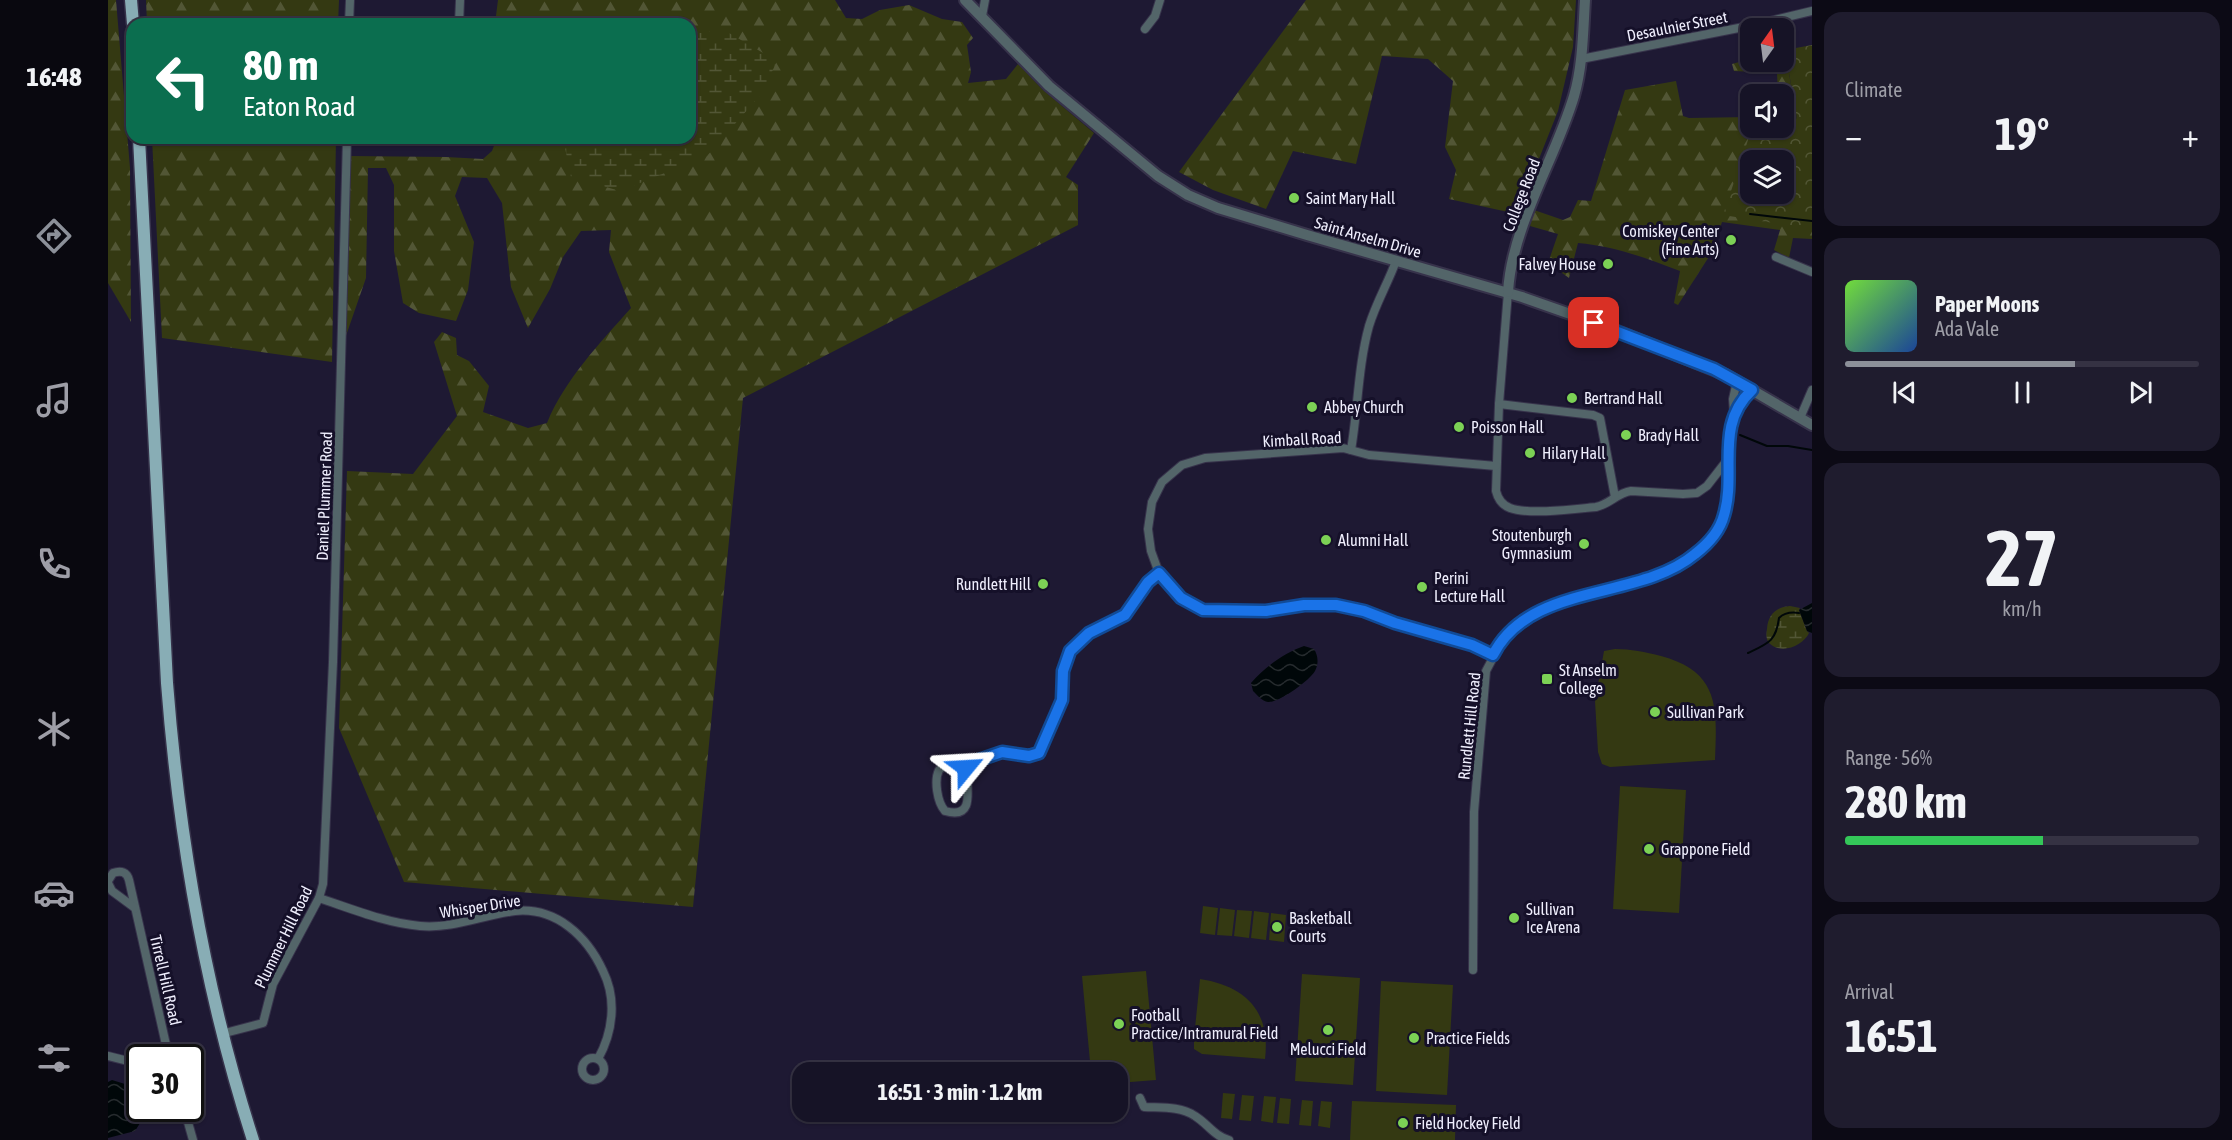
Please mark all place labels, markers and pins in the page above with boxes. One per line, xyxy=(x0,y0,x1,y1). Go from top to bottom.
place label: Saint Mary Hall xyxy=(1306,189,1396,208)
marker: Saint Mary Hall xyxy=(1287,191,1301,205)
place label: Comiskey Center (Fine Arts) xyxy=(1622,222,1719,259)
marker: Comiskey Center (Fine Arts) xyxy=(1724,233,1738,247)
place label: Falvey House xyxy=(1519,255,1596,274)
marker: Falvey House xyxy=(1601,257,1615,271)
pin xyxy=(1568,297,1619,348)
place label: Bertrand Hall xyxy=(1584,389,1663,407)
marker: Bertrand Hall xyxy=(1565,391,1579,405)
place label: Abbey Church xyxy=(1324,398,1404,417)
marker: Abbey Church xyxy=(1305,400,1319,414)
place label: Poisson Hall xyxy=(1471,418,1545,436)
marker: Poisson Hall xyxy=(1452,420,1466,434)
place label: Brady Hall xyxy=(1638,426,1700,445)
marker: Brady Hall xyxy=(1619,428,1633,442)
place label: Hilary Hall xyxy=(1542,444,1606,463)
marker: Hilary Hall xyxy=(1523,446,1537,460)
place label: Stoutenburgh Gymnasium xyxy=(1492,526,1572,563)
place label: Alumni Hall xyxy=(1338,531,1409,549)
marker: Alumni Hall xyxy=(1319,533,1333,547)
marker: Stoutenburgh Gymnasium xyxy=(1577,537,1591,551)
place label: Perini Lecture Hall xyxy=(1434,569,1506,605)
place label: Rundlett Hill xyxy=(956,575,1032,593)
marker: Rundlett Hill xyxy=(1036,577,1050,591)
marker: Perini Lecture Hall xyxy=(1415,580,1429,594)
place label: St Anselm College xyxy=(1559,661,1617,698)
marker: St Anselm College xyxy=(1540,672,1554,686)
place label: Sullivan Park xyxy=(1667,703,1744,721)
marker: Sullivan Park xyxy=(1648,705,1662,719)
place label: Grappone Field xyxy=(1661,840,1750,859)
marker: Grappone Field xyxy=(1642,842,1656,856)
place label: Sullivan Ice Arena xyxy=(1526,900,1580,936)
place label: Basketball Courts xyxy=(1289,909,1353,945)
marker: Sullivan Ice Arena xyxy=(1507,911,1521,925)
marker: Basketball Courts xyxy=(1270,920,1284,934)
place label: Football Practice/Intramural Field xyxy=(1131,1006,1278,1042)
marker: Football Practice/Intramural Field xyxy=(1112,1017,1126,1031)
marker: Melucci Field xyxy=(1321,1023,1335,1037)
place label: Practice Fields xyxy=(1426,1029,1510,1047)
marker: Practice Fields xyxy=(1407,1031,1421,1045)
place label: Melucci Field xyxy=(1290,1040,1366,1058)
place label: Field Hockey Field xyxy=(1415,1114,1521,1133)
marker: Field Hockey Field xyxy=(1396,1116,1410,1130)

